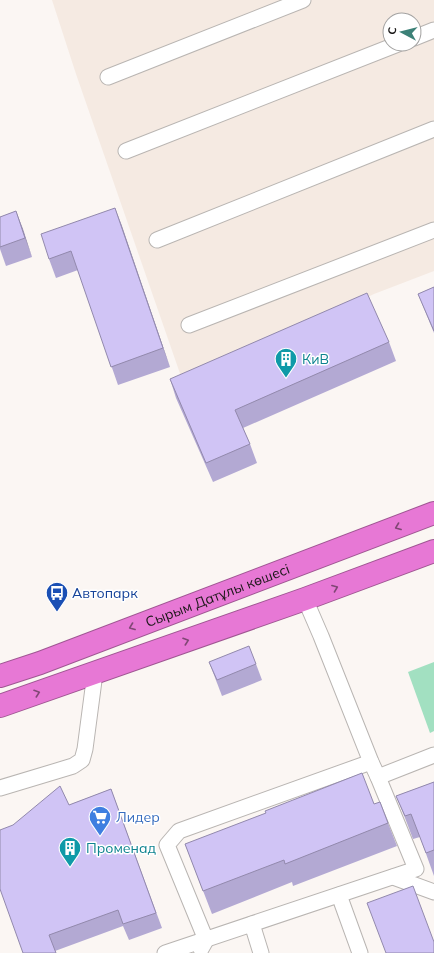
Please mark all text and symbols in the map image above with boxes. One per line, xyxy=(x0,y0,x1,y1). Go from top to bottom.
north arrow xyxy=(382,12,422,52)
text: С xyxy=(385,26,400,35)
building icon: КиВ xyxy=(273,346,299,379)
place label: КиВ xyxy=(302,350,329,368)
one-way arrow xyxy=(394,522,401,530)
street label: Сырым Датұлы көшесі xyxy=(143,560,292,631)
bus stop icon: Автопарк xyxy=(44,580,70,613)
place label: Автопарк xyxy=(72,584,138,602)
one-way arrow xyxy=(331,585,338,593)
one-way arrow xyxy=(129,623,136,631)
one-way arrow xyxy=(182,637,189,645)
one-way arrow xyxy=(33,690,40,698)
supermarket icon: Лидер xyxy=(87,804,113,837)
place label: Лидер xyxy=(116,808,160,826)
building icon: Променад xyxy=(57,835,83,868)
place label: Променад xyxy=(86,839,156,857)

